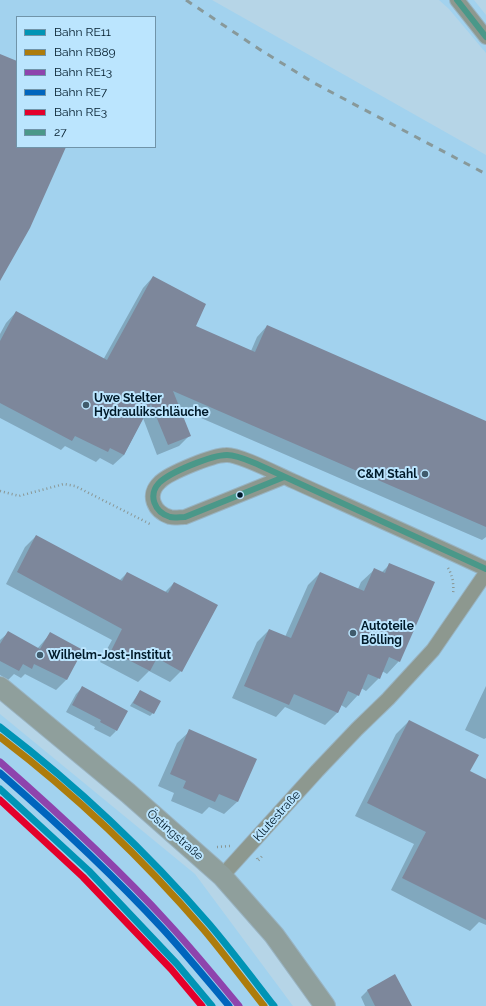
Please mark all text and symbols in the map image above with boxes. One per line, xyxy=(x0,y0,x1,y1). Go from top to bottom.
legend xyxy=(16,16,156,148)
text: Bahn RE11 xyxy=(54,25,111,39)
text: Bahn RB89 xyxy=(54,45,116,59)
text: Bahn RE13 xyxy=(54,65,112,79)
text: Bahn RE7 xyxy=(54,85,107,99)
text: Bahn RE3 xyxy=(54,105,107,119)
text: 27 xyxy=(54,125,67,139)
place label: Uwe Stelter Hydraulikschläuche xyxy=(94,391,209,419)
marker: Uwe Stelter Hydraulikschläuche xyxy=(81,400,91,410)
place label: C&M Stahl xyxy=(357,467,417,481)
marker: C&M Stahl xyxy=(420,469,430,479)
unlabelled marker xyxy=(235,490,245,500)
place label: Autoteile Bölling xyxy=(361,619,414,647)
marker: Autoteile Bölling xyxy=(348,628,358,638)
place label: Wilhelm-Jost-Institut xyxy=(48,648,171,662)
marker: Wilhelm-Jost-Institut xyxy=(35,650,45,660)
street label: Klutestraße xyxy=(250,788,304,844)
street label: Östingstraße xyxy=(144,807,206,863)

